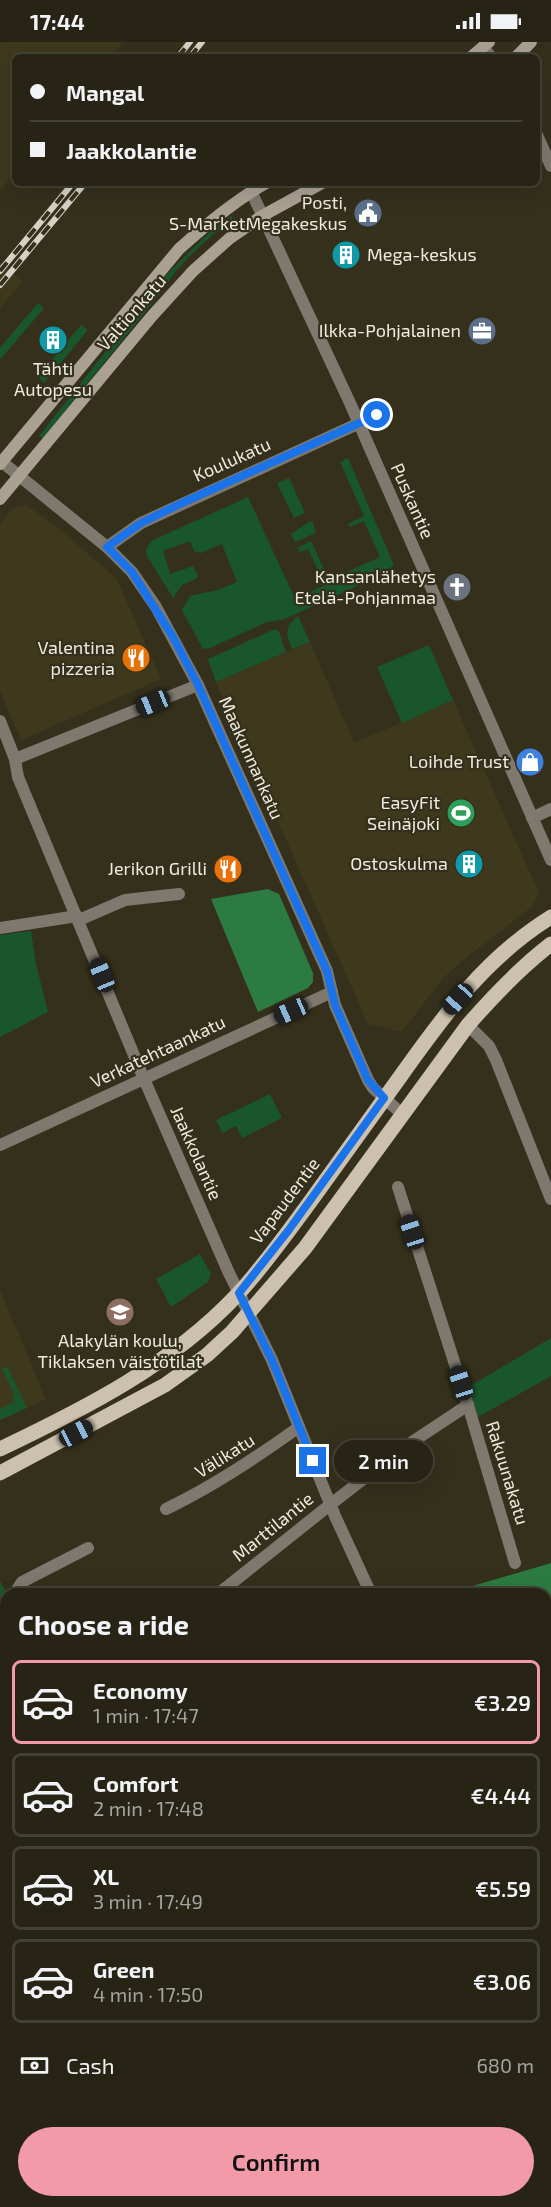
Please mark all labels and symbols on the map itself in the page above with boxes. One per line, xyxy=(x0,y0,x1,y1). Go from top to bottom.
place label: Posti, S-MarketMegakeskus xyxy=(169,191,347,234)
public building icon: Posti, S-MarketMegakeskus xyxy=(352,197,384,229)
building icon: Mega-keskus xyxy=(330,239,362,271)
place label: Mega-keskus xyxy=(367,243,477,265)
street label: Valtionkatu xyxy=(92,270,170,355)
office icon: Ilkka-Pohjalainen xyxy=(466,315,498,347)
place label: Ilkka-Pohjalainen xyxy=(319,319,461,341)
building icon: Tähti Autopesu xyxy=(37,324,69,356)
place label: Tähti Autopesu xyxy=(14,357,92,400)
route start xyxy=(363,401,390,428)
street label: Koulukatu xyxy=(189,432,274,486)
street label: Puskantie xyxy=(386,459,439,542)
place label: Kansanlähetys Etelä-Pohjanmaa xyxy=(295,565,436,608)
church icon: Kansanlähetys Etelä-Pohjanmaa xyxy=(441,571,473,603)
place label: Valentina pizzeria xyxy=(38,636,115,679)
restaurant icon: Valentina pizzeria xyxy=(120,642,152,674)
car xyxy=(133,688,173,718)
street label: Maakunnankatu xyxy=(215,693,289,823)
shop icon: Loihde Trust xyxy=(514,746,546,778)
place label: Loihde Trust xyxy=(409,750,509,772)
place label: EasyFit Seinäjoki xyxy=(367,791,440,834)
sports icon: EasyFit Seinäjoki xyxy=(445,797,477,829)
building icon: Ostoskulma xyxy=(453,848,485,880)
place label: Ostoskulma xyxy=(350,852,448,874)
restaurant icon: Jerikon Grilli xyxy=(212,853,244,885)
place label: Jerikon Grilli xyxy=(108,857,207,879)
car xyxy=(87,955,117,995)
car xyxy=(439,980,477,1018)
car xyxy=(271,995,311,1027)
street label: Verkatehtaankatu xyxy=(87,1010,229,1092)
street label: Jaakkolantie xyxy=(166,1102,227,1203)
street label: Vapaudentie xyxy=(245,1153,324,1248)
car xyxy=(398,1212,426,1252)
school or university icon: Alakylän koulu, Tiklaksen väistötilat xyxy=(104,1296,136,1328)
place label: Alakylän koulu, Tiklaksen väistötilat xyxy=(38,1329,203,1372)
car xyxy=(447,1363,475,1403)
car xyxy=(56,1417,96,1449)
street label: Rakuunakatu xyxy=(482,1418,534,1527)
street label: Välikatu xyxy=(191,1428,258,1482)
callout: 2 min xyxy=(334,1440,433,1482)
route end xyxy=(299,1447,326,1474)
street label: Marttilantie xyxy=(227,1487,317,1566)

